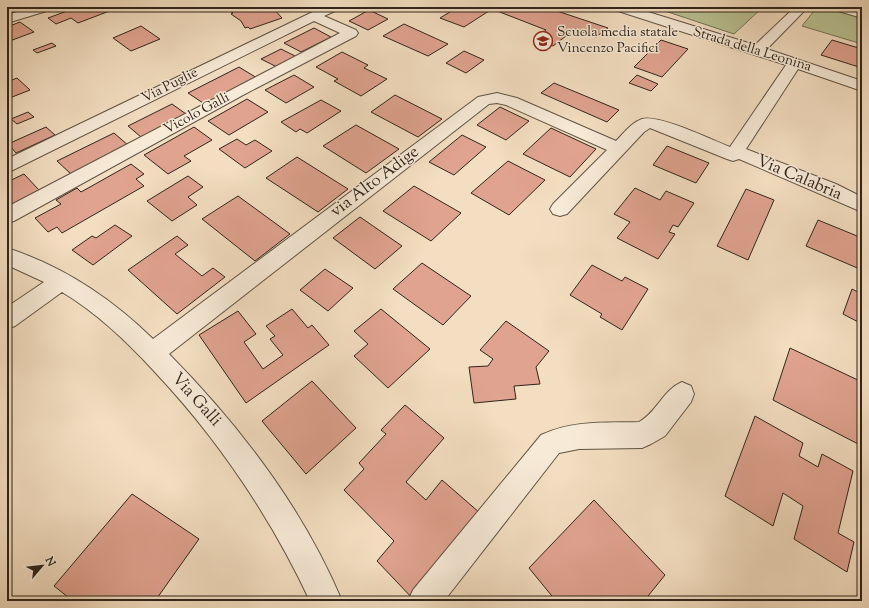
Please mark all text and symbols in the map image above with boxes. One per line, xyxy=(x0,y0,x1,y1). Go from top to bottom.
street label: Strada della Leonina xyxy=(690,22,814,78)
place label: Scuola media statale Vincenzo Pacifici xyxy=(557,23,678,59)
school or university icon: Scuola media statale Vincenzo Pacifici xyxy=(532,30,554,52)
street label: Via Puglie xyxy=(138,63,202,109)
street label: Vicolo Galli xyxy=(160,88,234,140)
street label: via Alto Adige xyxy=(326,141,425,223)
street label: Via Calabria xyxy=(752,149,846,207)
street label: Via Galli xyxy=(165,368,227,432)
north arrow xyxy=(22,546,62,586)
text: N xyxy=(40,553,59,570)

